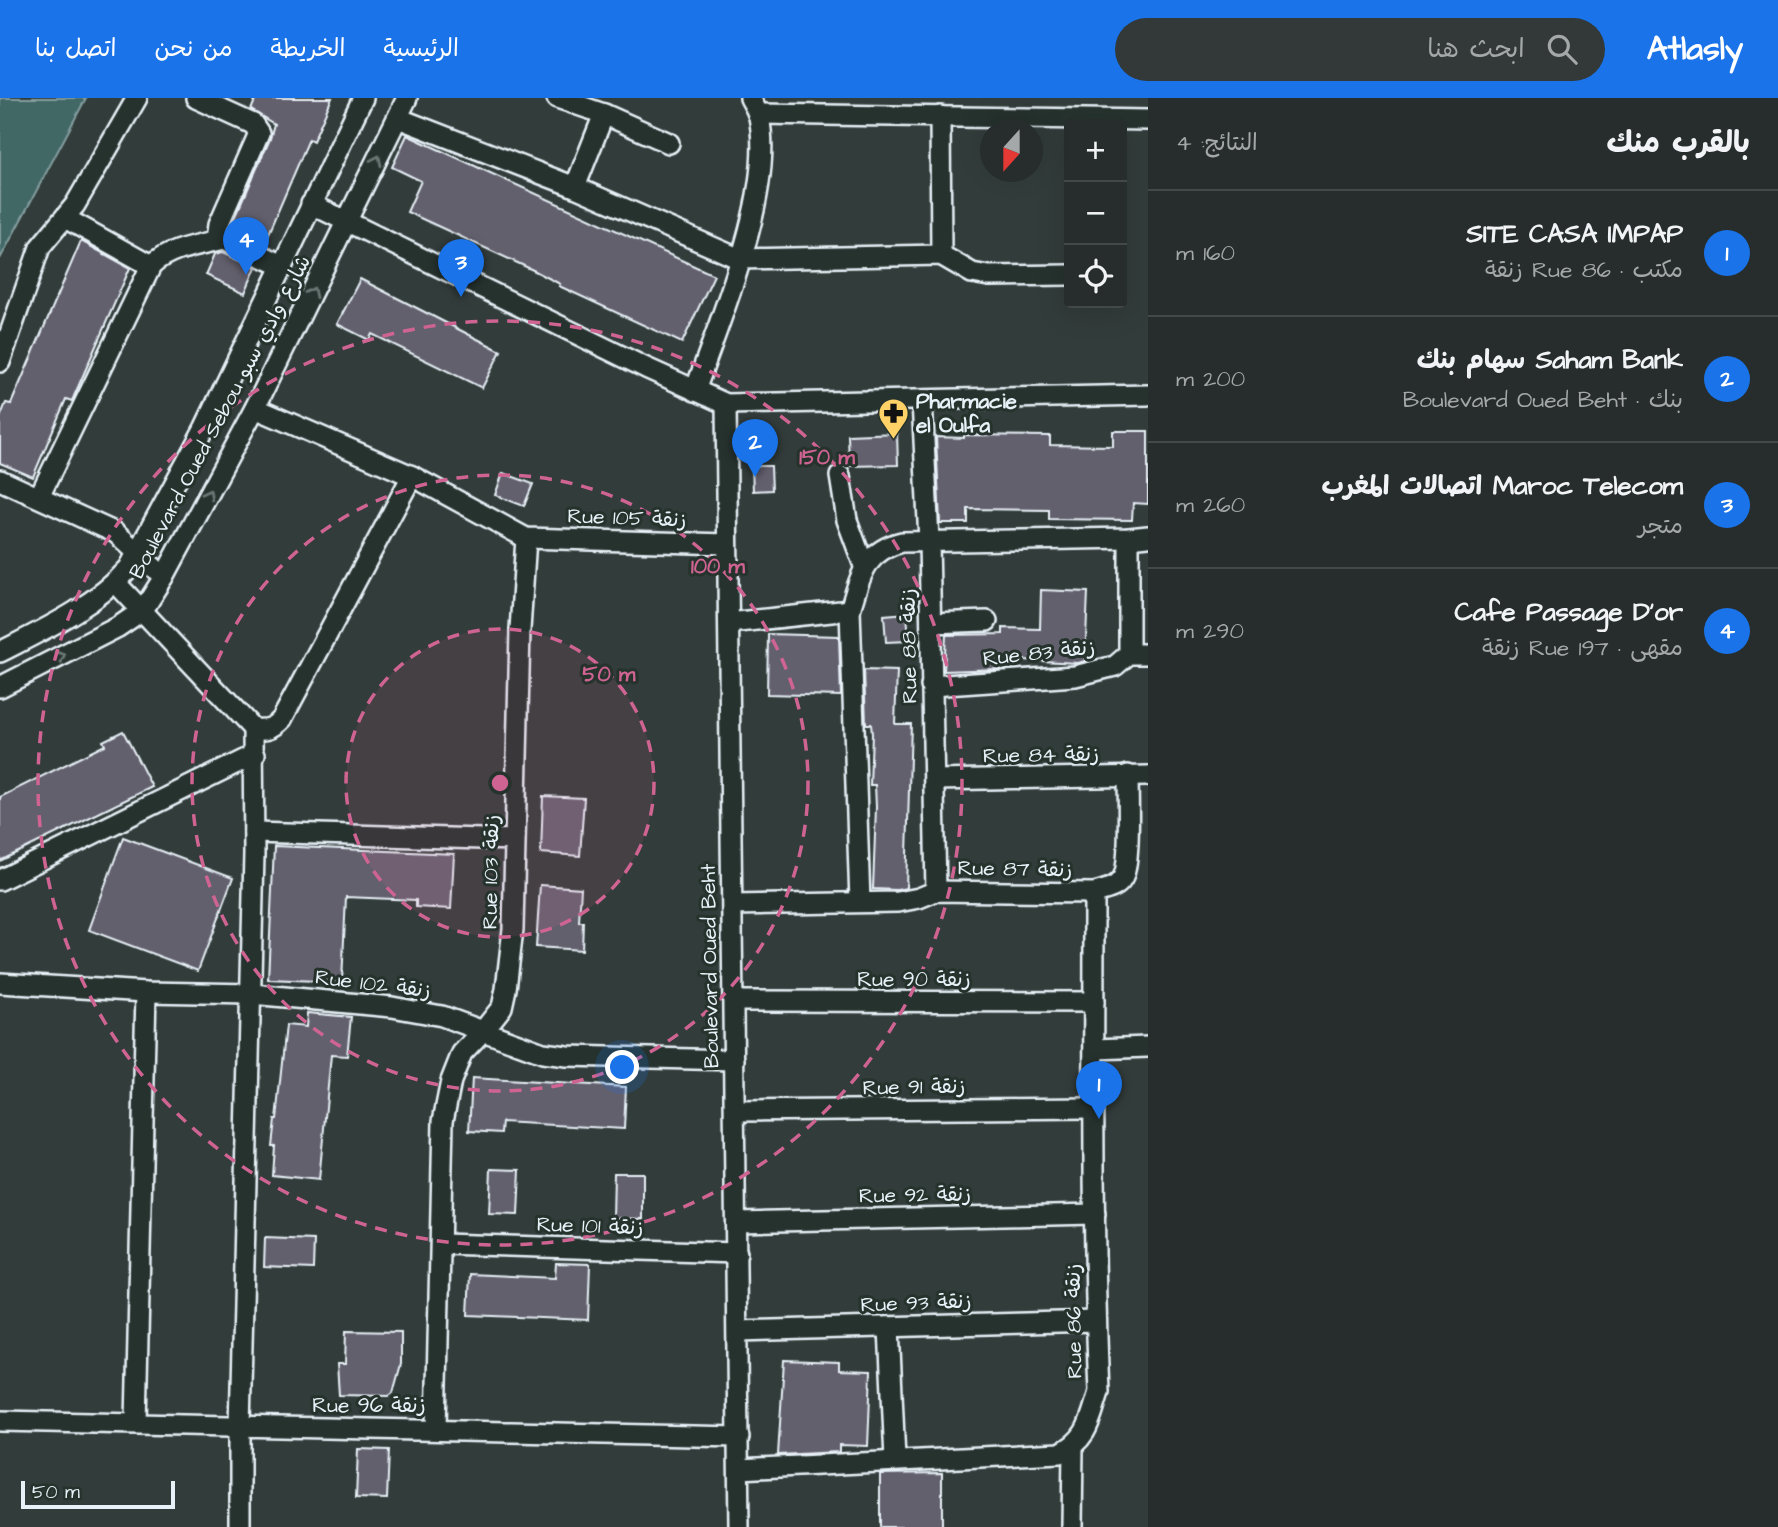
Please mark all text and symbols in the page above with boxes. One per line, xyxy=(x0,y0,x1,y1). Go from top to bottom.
search box xyxy=(1115,18,1605,81)
text: Atlasly xyxy=(1647,26,1743,72)
icon: search xyxy=(1543,30,1581,68)
text: ابحث هنا xyxy=(1427,31,1525,67)
text: اتصل بنا xyxy=(35,32,116,66)
text: من نحن xyxy=(154,32,233,66)
text: الخريطة xyxy=(271,32,345,66)
text: الرئيسية xyxy=(383,32,459,66)
north arrow xyxy=(980,119,1043,182)
map controls xyxy=(1064,119,1127,308)
button: + xyxy=(1064,119,1127,182)
text: بالقرب منك xyxy=(1606,122,1750,164)
text: النتائج: 4 xyxy=(1176,127,1258,159)
one-way arrow xyxy=(369,155,383,167)
button: − xyxy=(1064,182,1127,245)
text: SITE CASA IMPAP xyxy=(1466,216,1683,252)
pin: 4 xyxy=(223,217,269,275)
text: 160 m xyxy=(1176,237,1235,269)
text: 1 xyxy=(1726,237,1728,269)
pin: 3 xyxy=(438,239,484,297)
button: locate xyxy=(1064,245,1127,308)
street label: Boulevard Oued Sebou شارع وادي سبو xyxy=(122,250,318,584)
text: مكتب · Rue 86 زنقة xyxy=(1485,254,1683,286)
one-way arrow xyxy=(304,287,318,299)
text: Saham Bank سهام بنك xyxy=(1417,342,1683,378)
text: 200 m xyxy=(1176,363,1245,395)
text: 2 xyxy=(1720,363,1734,395)
text: بنك · Boulevard Oued Beht xyxy=(1403,384,1683,416)
place label: Pharmacie el Oulfa xyxy=(916,387,1018,440)
pharmacy icon: Pharmacie el Oulfa xyxy=(876,396,910,440)
pin: 2 xyxy=(732,419,778,477)
text: 150 m xyxy=(799,443,855,472)
text: Maroc Telecom اتصالات المغرب xyxy=(1321,468,1683,504)
one-way arrow xyxy=(200,489,214,501)
text: 260 m xyxy=(1176,489,1245,521)
text: 3 xyxy=(1721,489,1733,521)
street label: Rue 105 زنقة xyxy=(567,501,687,535)
text: متجر xyxy=(1638,510,1683,542)
text: 100 m xyxy=(691,552,746,581)
street label: Rue 88 زنقة xyxy=(893,588,925,704)
text: Cafe Passage D'or xyxy=(1454,594,1683,630)
text: 290 m xyxy=(1176,615,1244,647)
text: 4 xyxy=(1719,615,1735,647)
text: مقهى · Rue 197 زنقة xyxy=(1482,632,1683,664)
street label: Rue 83 زنقة xyxy=(982,633,1096,673)
one-way arrow xyxy=(54,650,66,664)
text: 50 m xyxy=(583,660,636,689)
street label: Rue 84 زنقة xyxy=(983,739,1099,771)
centre of rings xyxy=(488,771,512,795)
street label: Rue 103 زنقة xyxy=(475,814,507,930)
street label: Rue 87 زنقة xyxy=(957,854,1073,884)
street label: Boulevard Oued Beht xyxy=(694,863,726,1069)
street label: Rue 102 زنقة xyxy=(314,963,432,1005)
street label: Rue 90 زنقة xyxy=(857,965,971,994)
your location xyxy=(605,1050,639,1084)
pin: 1 xyxy=(1076,1061,1122,1119)
street label: Rue 91 زنقة xyxy=(862,1072,966,1102)
street label: Rue 92 زنقة xyxy=(859,1180,971,1210)
street label: Rue 101 زنقة xyxy=(536,1210,644,1242)
street label: Rue 86 زنقة xyxy=(1058,1263,1090,1379)
street label: Rue 93 زنقة xyxy=(860,1287,972,1319)
street label: Rue 96 زنقة xyxy=(312,1391,426,1420)
scale bar xyxy=(21,1478,175,1510)
text: 50 m xyxy=(32,1479,80,1506)

